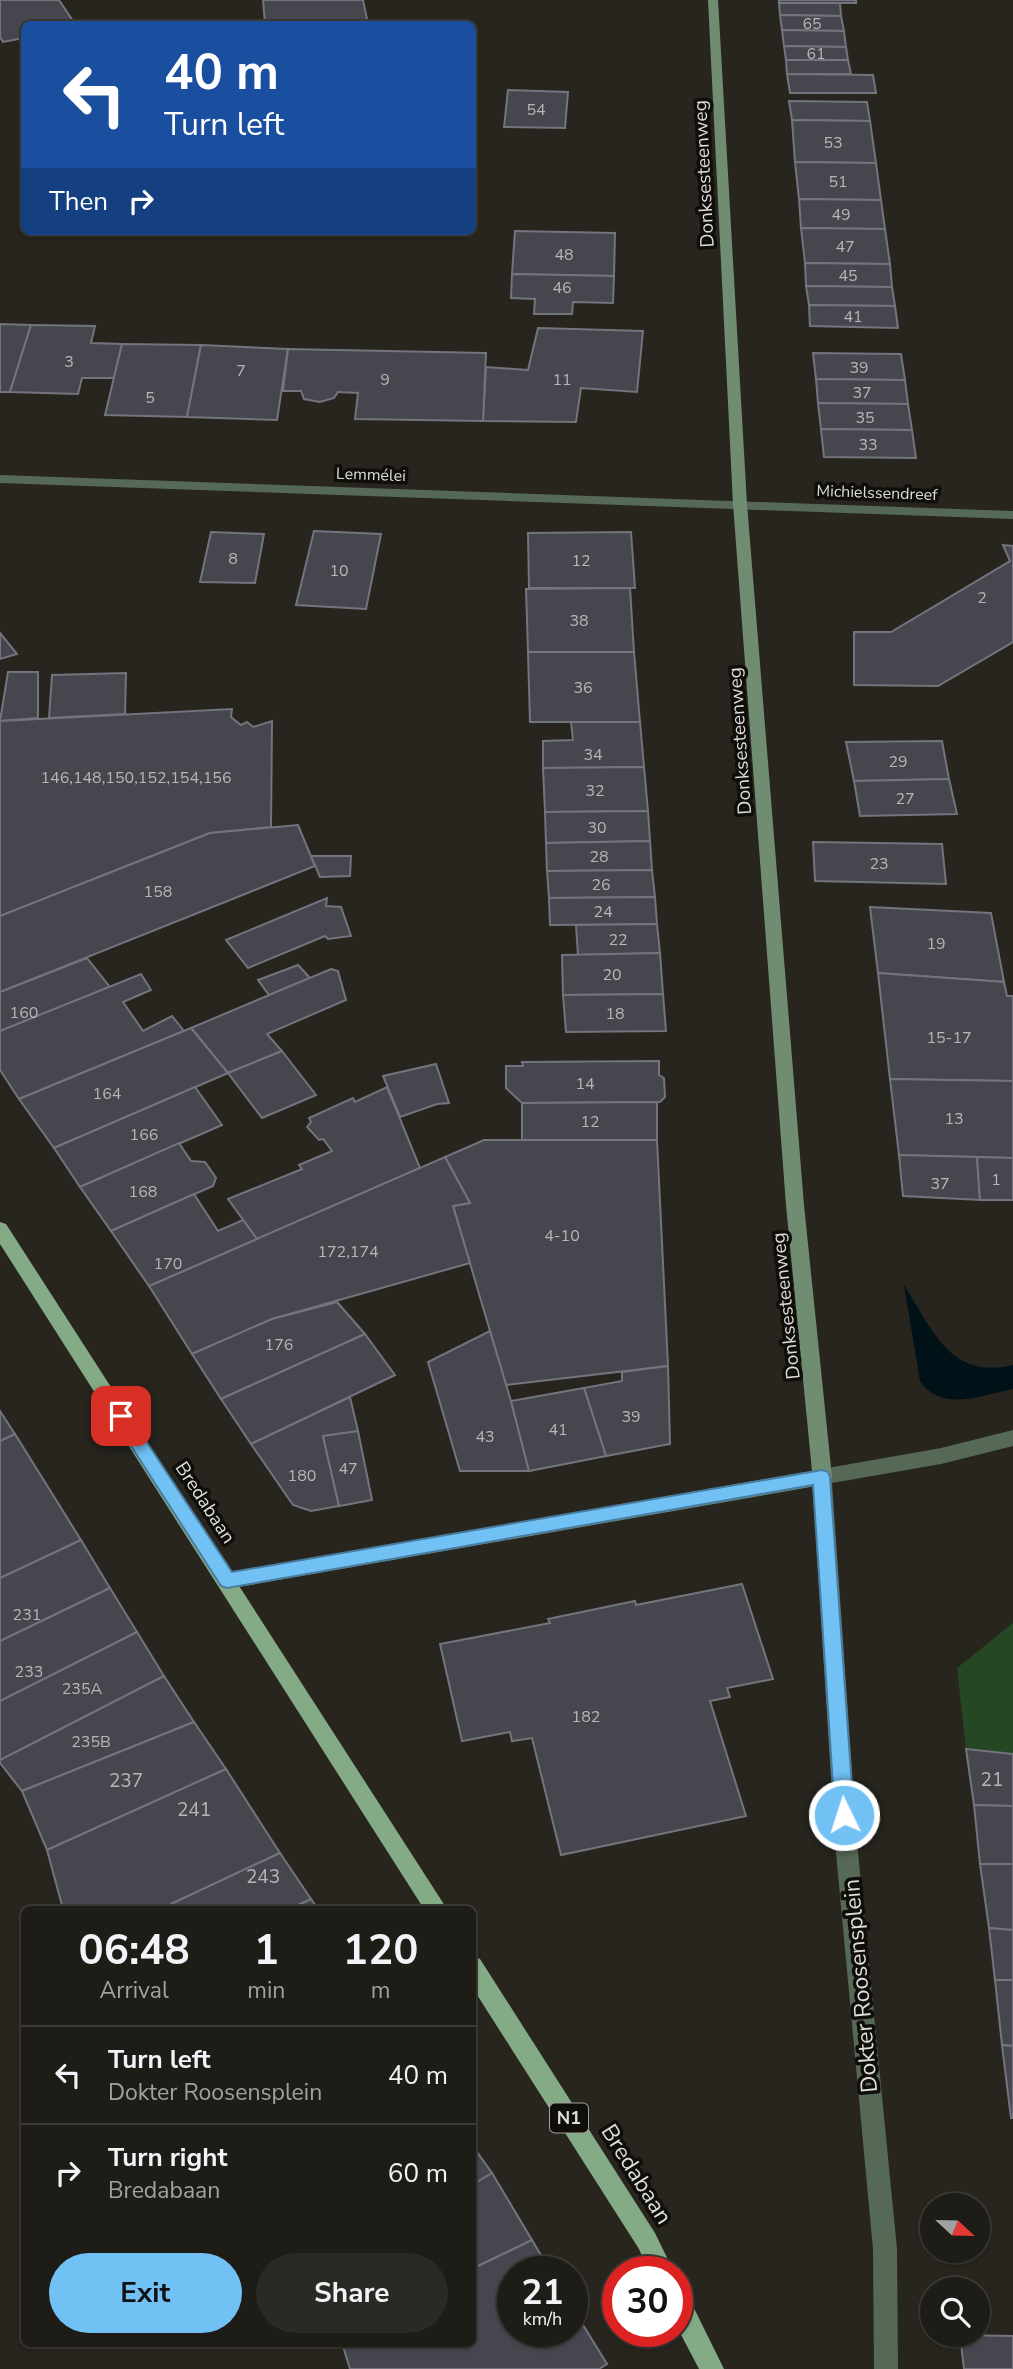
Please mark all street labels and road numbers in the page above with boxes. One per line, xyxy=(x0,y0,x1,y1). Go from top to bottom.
street label: Donksesteenweg xyxy=(687,100,721,248)
street label: Lemmélei xyxy=(336,463,406,487)
street label: Michielssendreef xyxy=(816,480,939,506)
street label: Donksesteenweg xyxy=(722,666,758,815)
street label: Donksesteenweg xyxy=(765,1231,807,1381)
street label: Bredabaan xyxy=(169,1457,241,1549)
street label: Dokter Roosensplein xyxy=(836,1878,885,2094)
road number: N1 xyxy=(550,2104,588,2132)
street label: Bredabaan xyxy=(594,2118,679,2230)

